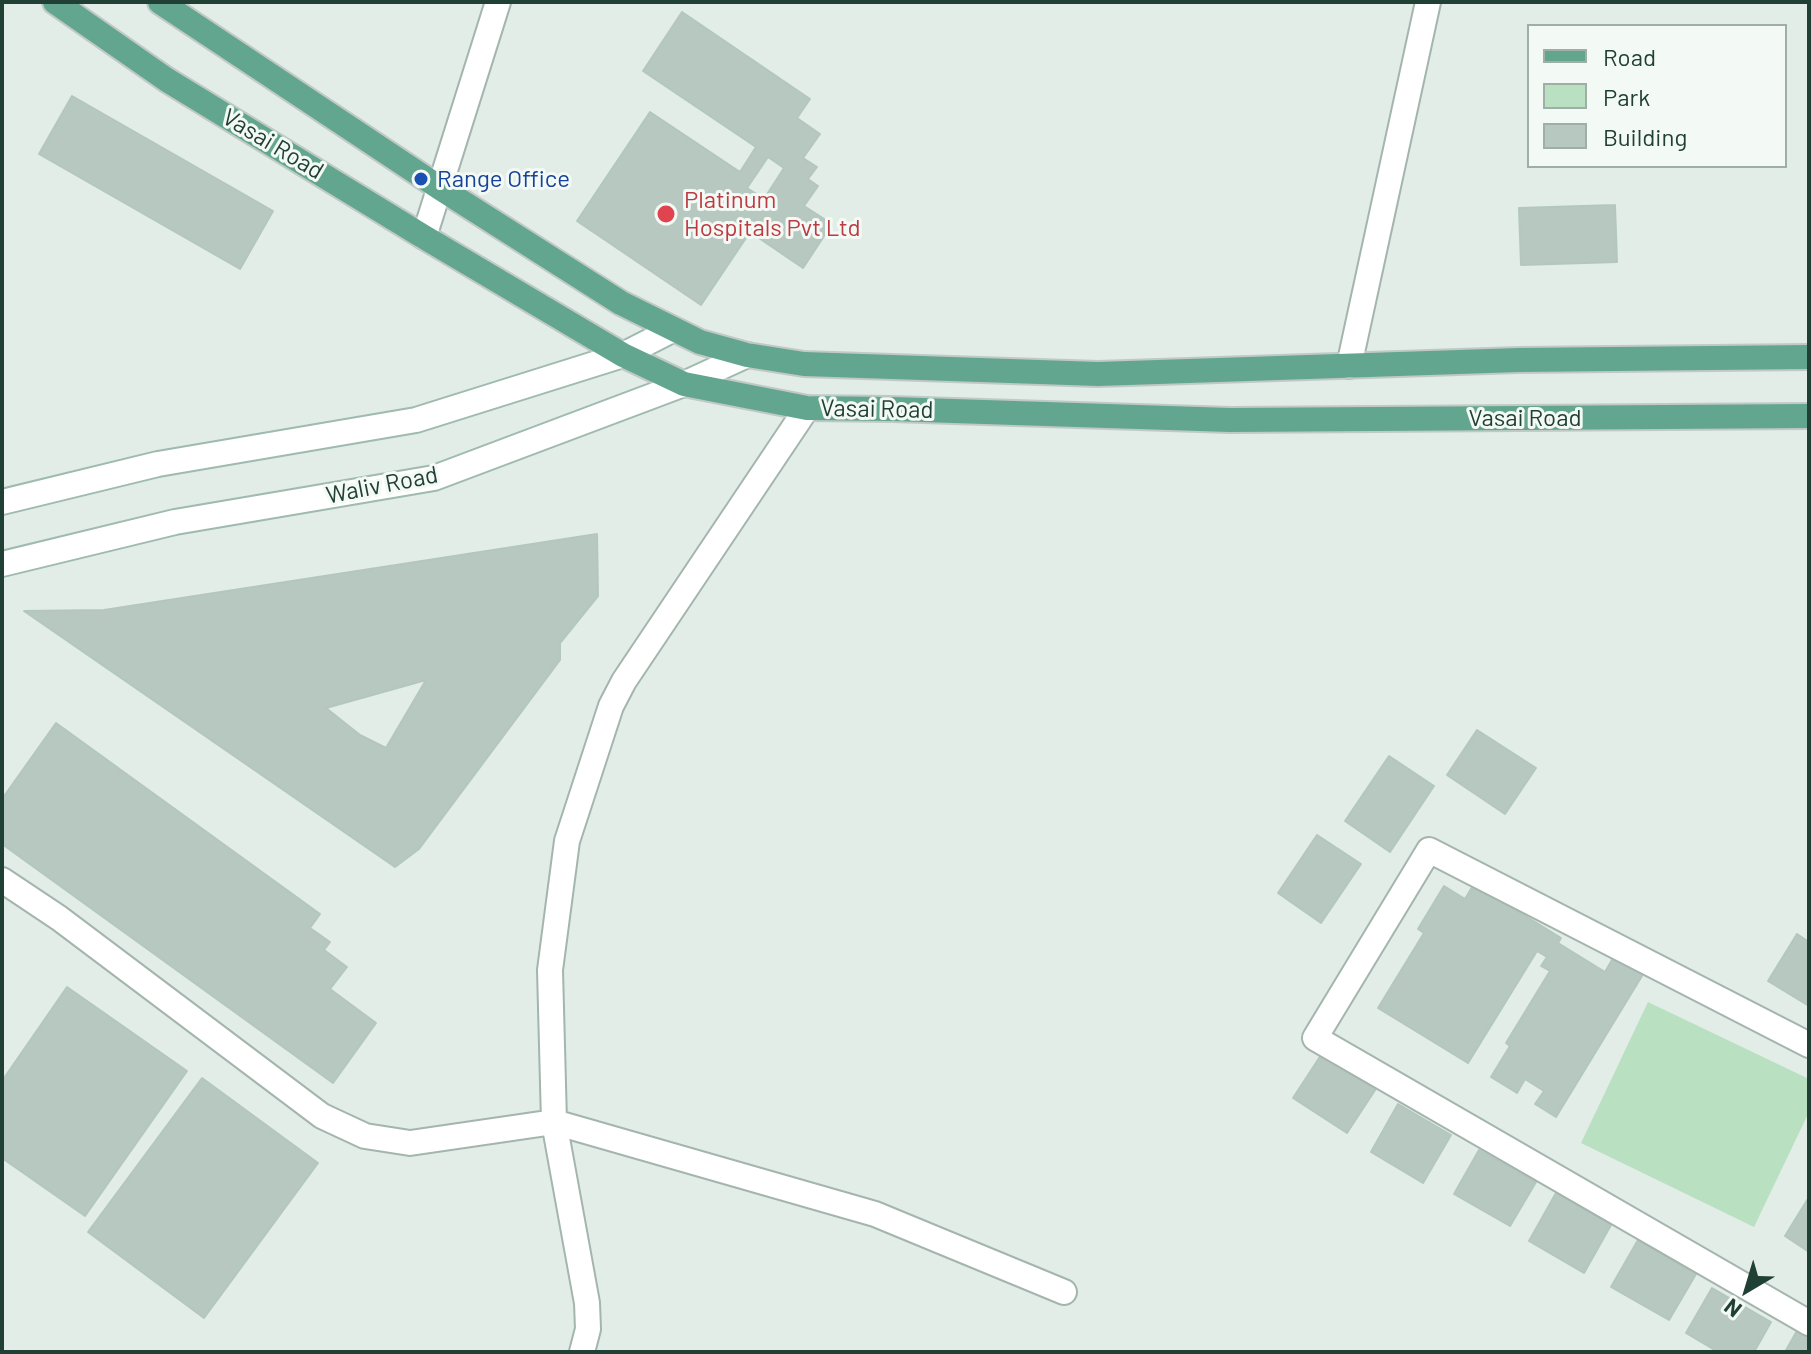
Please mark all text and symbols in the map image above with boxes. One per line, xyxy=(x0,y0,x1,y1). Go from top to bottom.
legend xyxy=(1527,24,1787,168)
text: Road xyxy=(1603,42,1656,71)
text: Park xyxy=(1603,82,1650,111)
street label: Vasai Road xyxy=(217,103,329,185)
text: Building xyxy=(1603,122,1687,151)
place label: Range Office xyxy=(437,165,570,193)
marker: Range Office xyxy=(412,170,430,188)
place label: Platinum Hospitals Pvt Ltd xyxy=(684,186,860,242)
marker: Platinum Hospitals Pvt Ltd xyxy=(655,203,677,225)
street label: Vasai Road xyxy=(820,394,934,424)
street label: Vasai Road xyxy=(1468,404,1582,432)
street label: Waliv Road xyxy=(324,460,440,510)
north arrow xyxy=(1707,1250,1787,1330)
text: N xyxy=(1718,1294,1746,1324)

